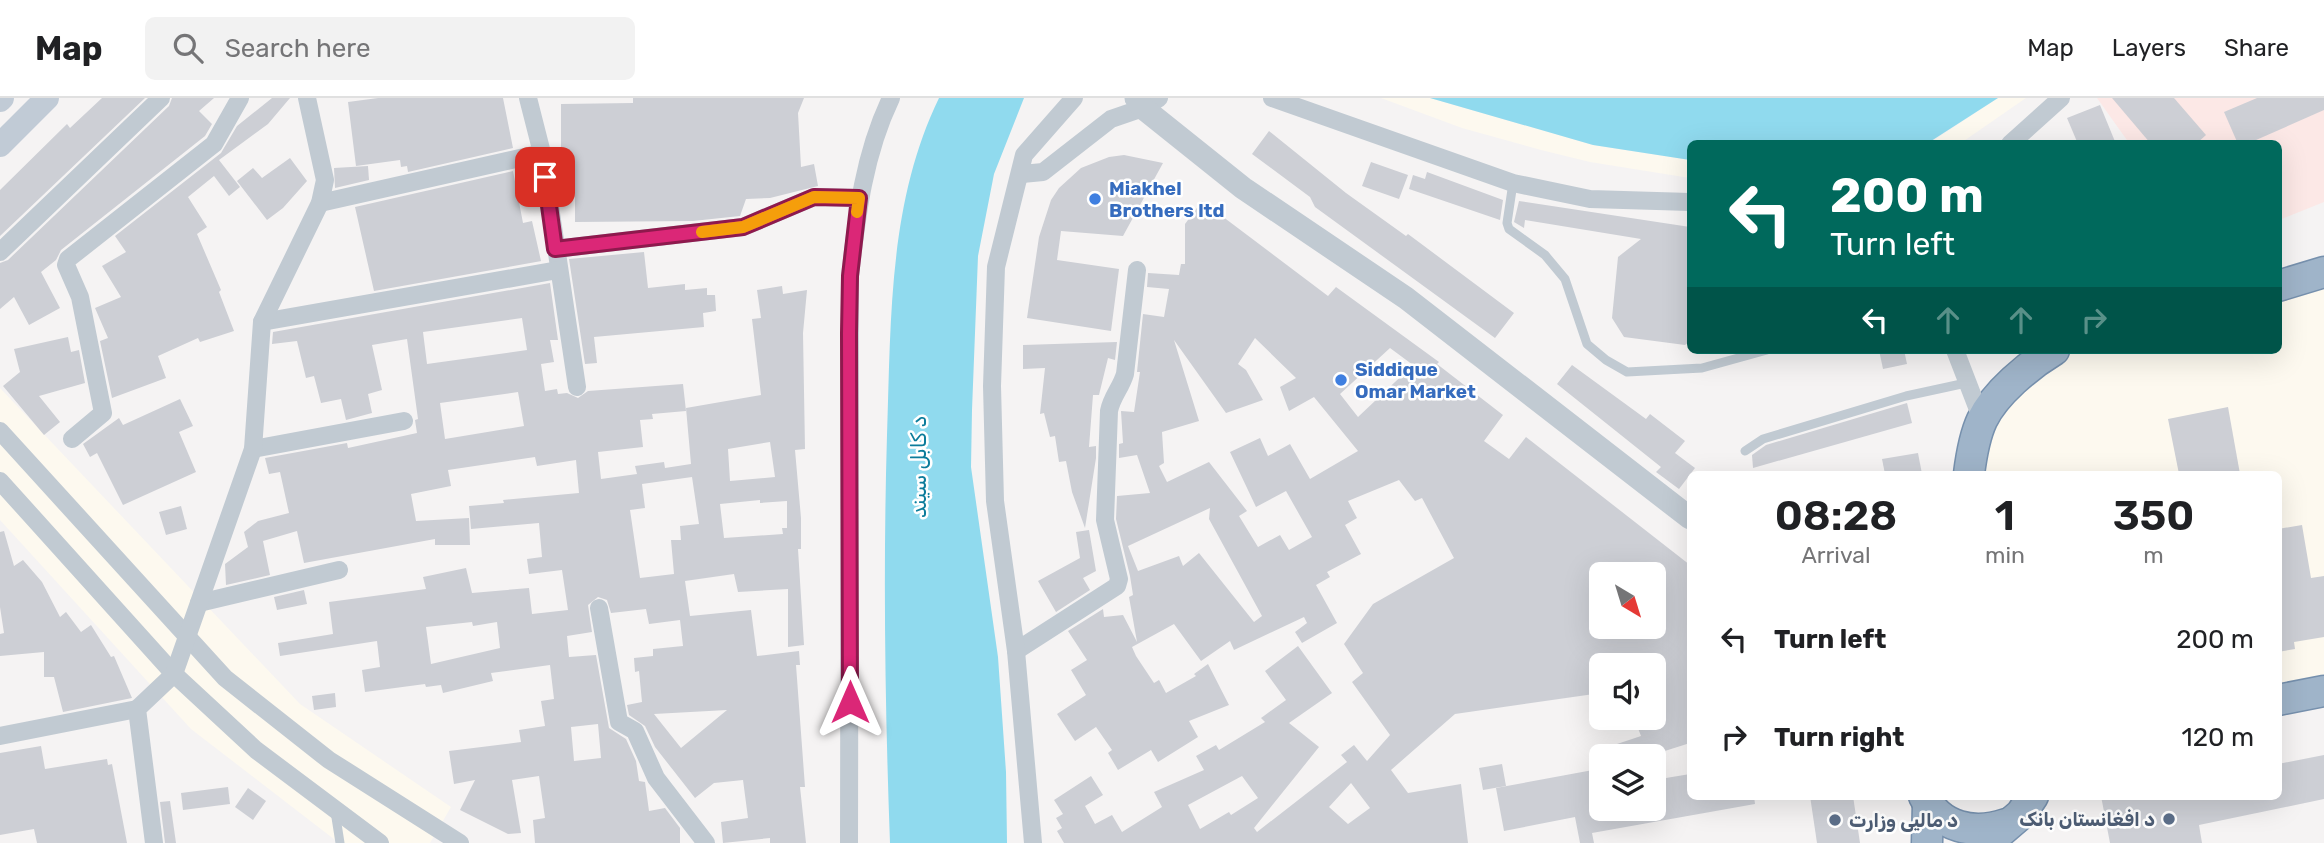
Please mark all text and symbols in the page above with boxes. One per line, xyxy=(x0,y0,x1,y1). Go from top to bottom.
search box xyxy=(145,17,635,80)
text: Map xyxy=(35,29,103,68)
icon: search xyxy=(169,29,207,67)
text: Search here xyxy=(225,33,370,64)
text: Map xyxy=(2027,34,2074,62)
text: Layers xyxy=(2112,34,2186,62)
text: Share xyxy=(2224,34,2289,62)
pin xyxy=(515,147,575,207)
icon: arrive xyxy=(526,158,564,196)
text: 200 m xyxy=(1830,166,1984,224)
icon: left xyxy=(1715,168,1806,259)
place label: Miakhel Brothers ltd xyxy=(1109,177,1224,222)
marker: Miakhel Brothers ltd xyxy=(1087,191,1103,207)
text: Turn left xyxy=(1830,225,1955,263)
icon: left xyxy=(1856,301,1894,339)
icon: ahead xyxy=(1929,301,1967,339)
icon: ahead xyxy=(2002,301,2040,339)
icon: right xyxy=(2075,301,2113,339)
place label: Siddique Omar Market xyxy=(1355,358,1476,403)
marker: Siddique Omar Market xyxy=(1333,372,1349,388)
water label: د کابل سيند xyxy=(906,416,931,518)
text: 08:28 xyxy=(1775,491,1897,541)
text: 1 xyxy=(1995,491,2015,541)
text: 350 xyxy=(2113,491,2194,541)
text: Arrival xyxy=(1801,541,1870,569)
text: min xyxy=(1985,541,2025,569)
text: m xyxy=(2143,541,2164,569)
north arrow xyxy=(1589,562,1666,639)
map controls xyxy=(1589,562,1666,821)
icon: left xyxy=(1715,620,1753,658)
text: Turn left xyxy=(1774,624,1886,655)
text: 200 m xyxy=(2176,624,2254,655)
button: sound xyxy=(1589,653,1666,730)
position arrow xyxy=(813,665,887,739)
icon: right xyxy=(1715,718,1753,756)
text: Turn right xyxy=(1774,722,1904,753)
text: 120 m xyxy=(2182,722,2254,753)
button: layers xyxy=(1589,744,1666,821)
place label: د افغانستان بانک xyxy=(2019,808,2155,831)
place label: د مالیی وزارت xyxy=(1849,809,1958,832)
marker: د افغانستان بانک xyxy=(2161,811,2177,827)
marker: د مالیی وزارت xyxy=(1827,812,1843,828)

